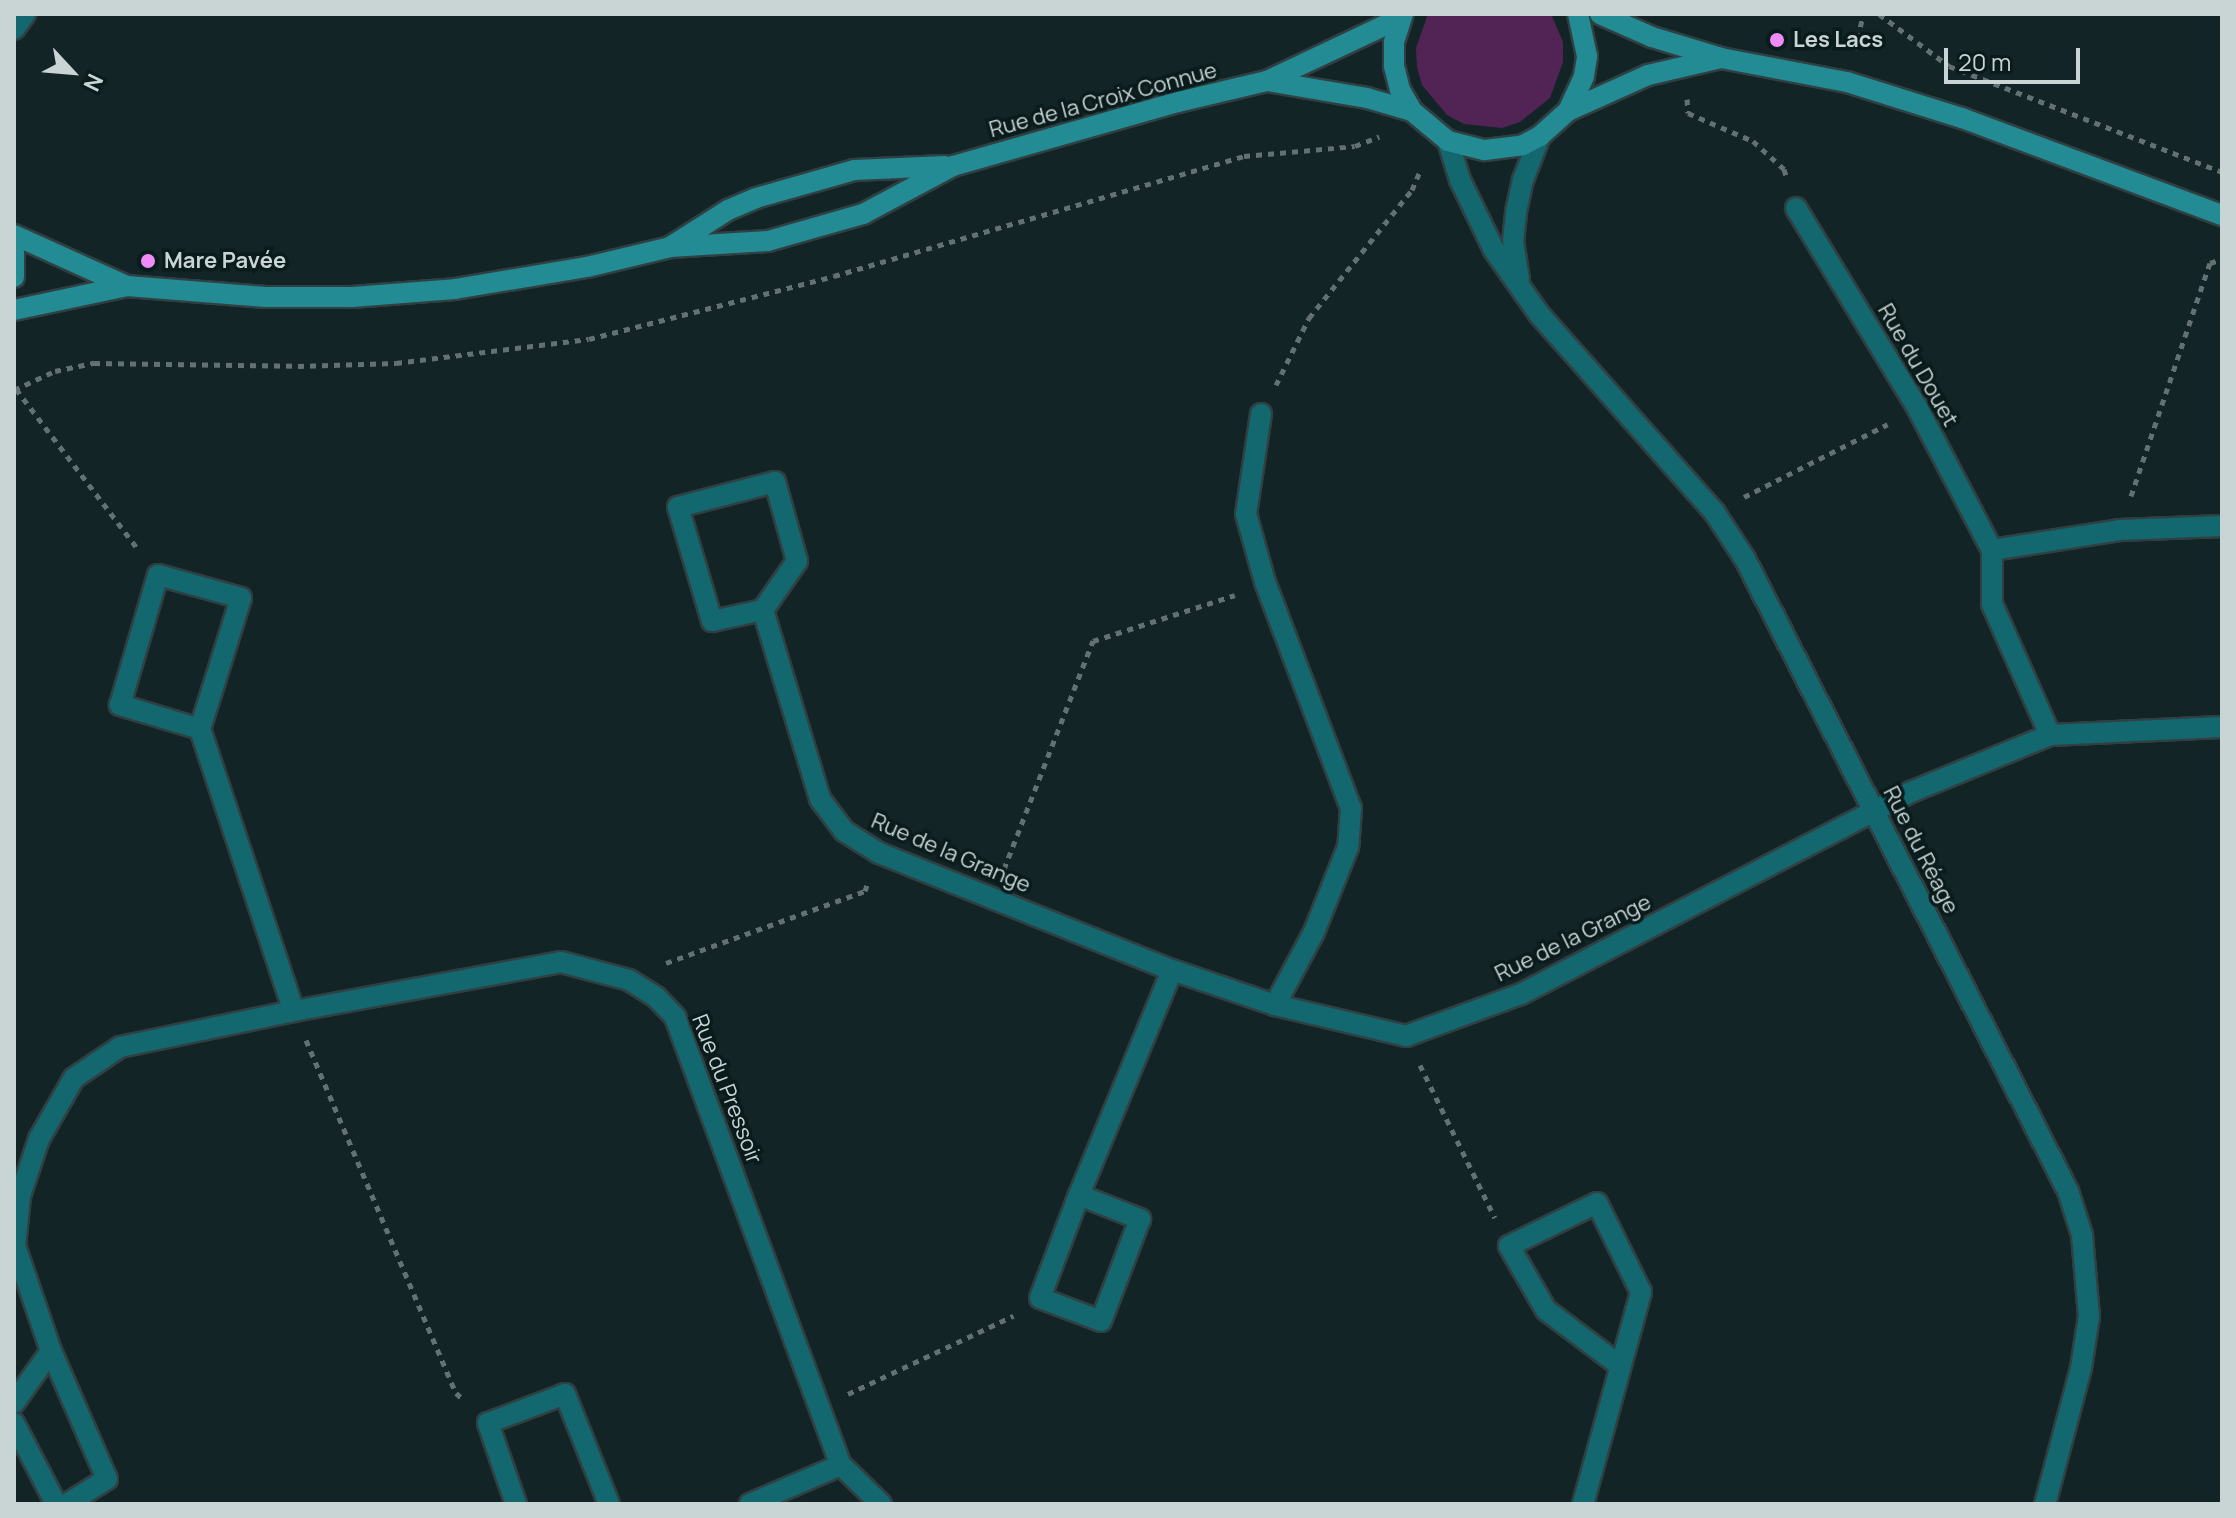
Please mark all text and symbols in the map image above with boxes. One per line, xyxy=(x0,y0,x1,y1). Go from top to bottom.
place label: Les Lacs xyxy=(1793,27,1883,53)
marker: Les Lacs xyxy=(1768,31,1786,49)
north arrow xyxy=(32,32,112,112)
scale bar xyxy=(1948,32,2084,82)
text: 20 m xyxy=(1958,45,2011,78)
street label: Rue de la Croix Connue xyxy=(986,57,1220,143)
text: N xyxy=(77,69,111,96)
place label: Mare Pavée xyxy=(164,248,286,274)
marker: Mare Pavée xyxy=(139,252,157,270)
street label: Rue du Douet xyxy=(1872,299,1964,431)
street label: Rue du Réage xyxy=(1878,782,1964,918)
street label: Rue de la Grange xyxy=(867,808,1035,898)
street label: Rue de la Grange xyxy=(1491,889,1655,987)
street label: Rue du Pressoir xyxy=(686,1011,768,1167)

